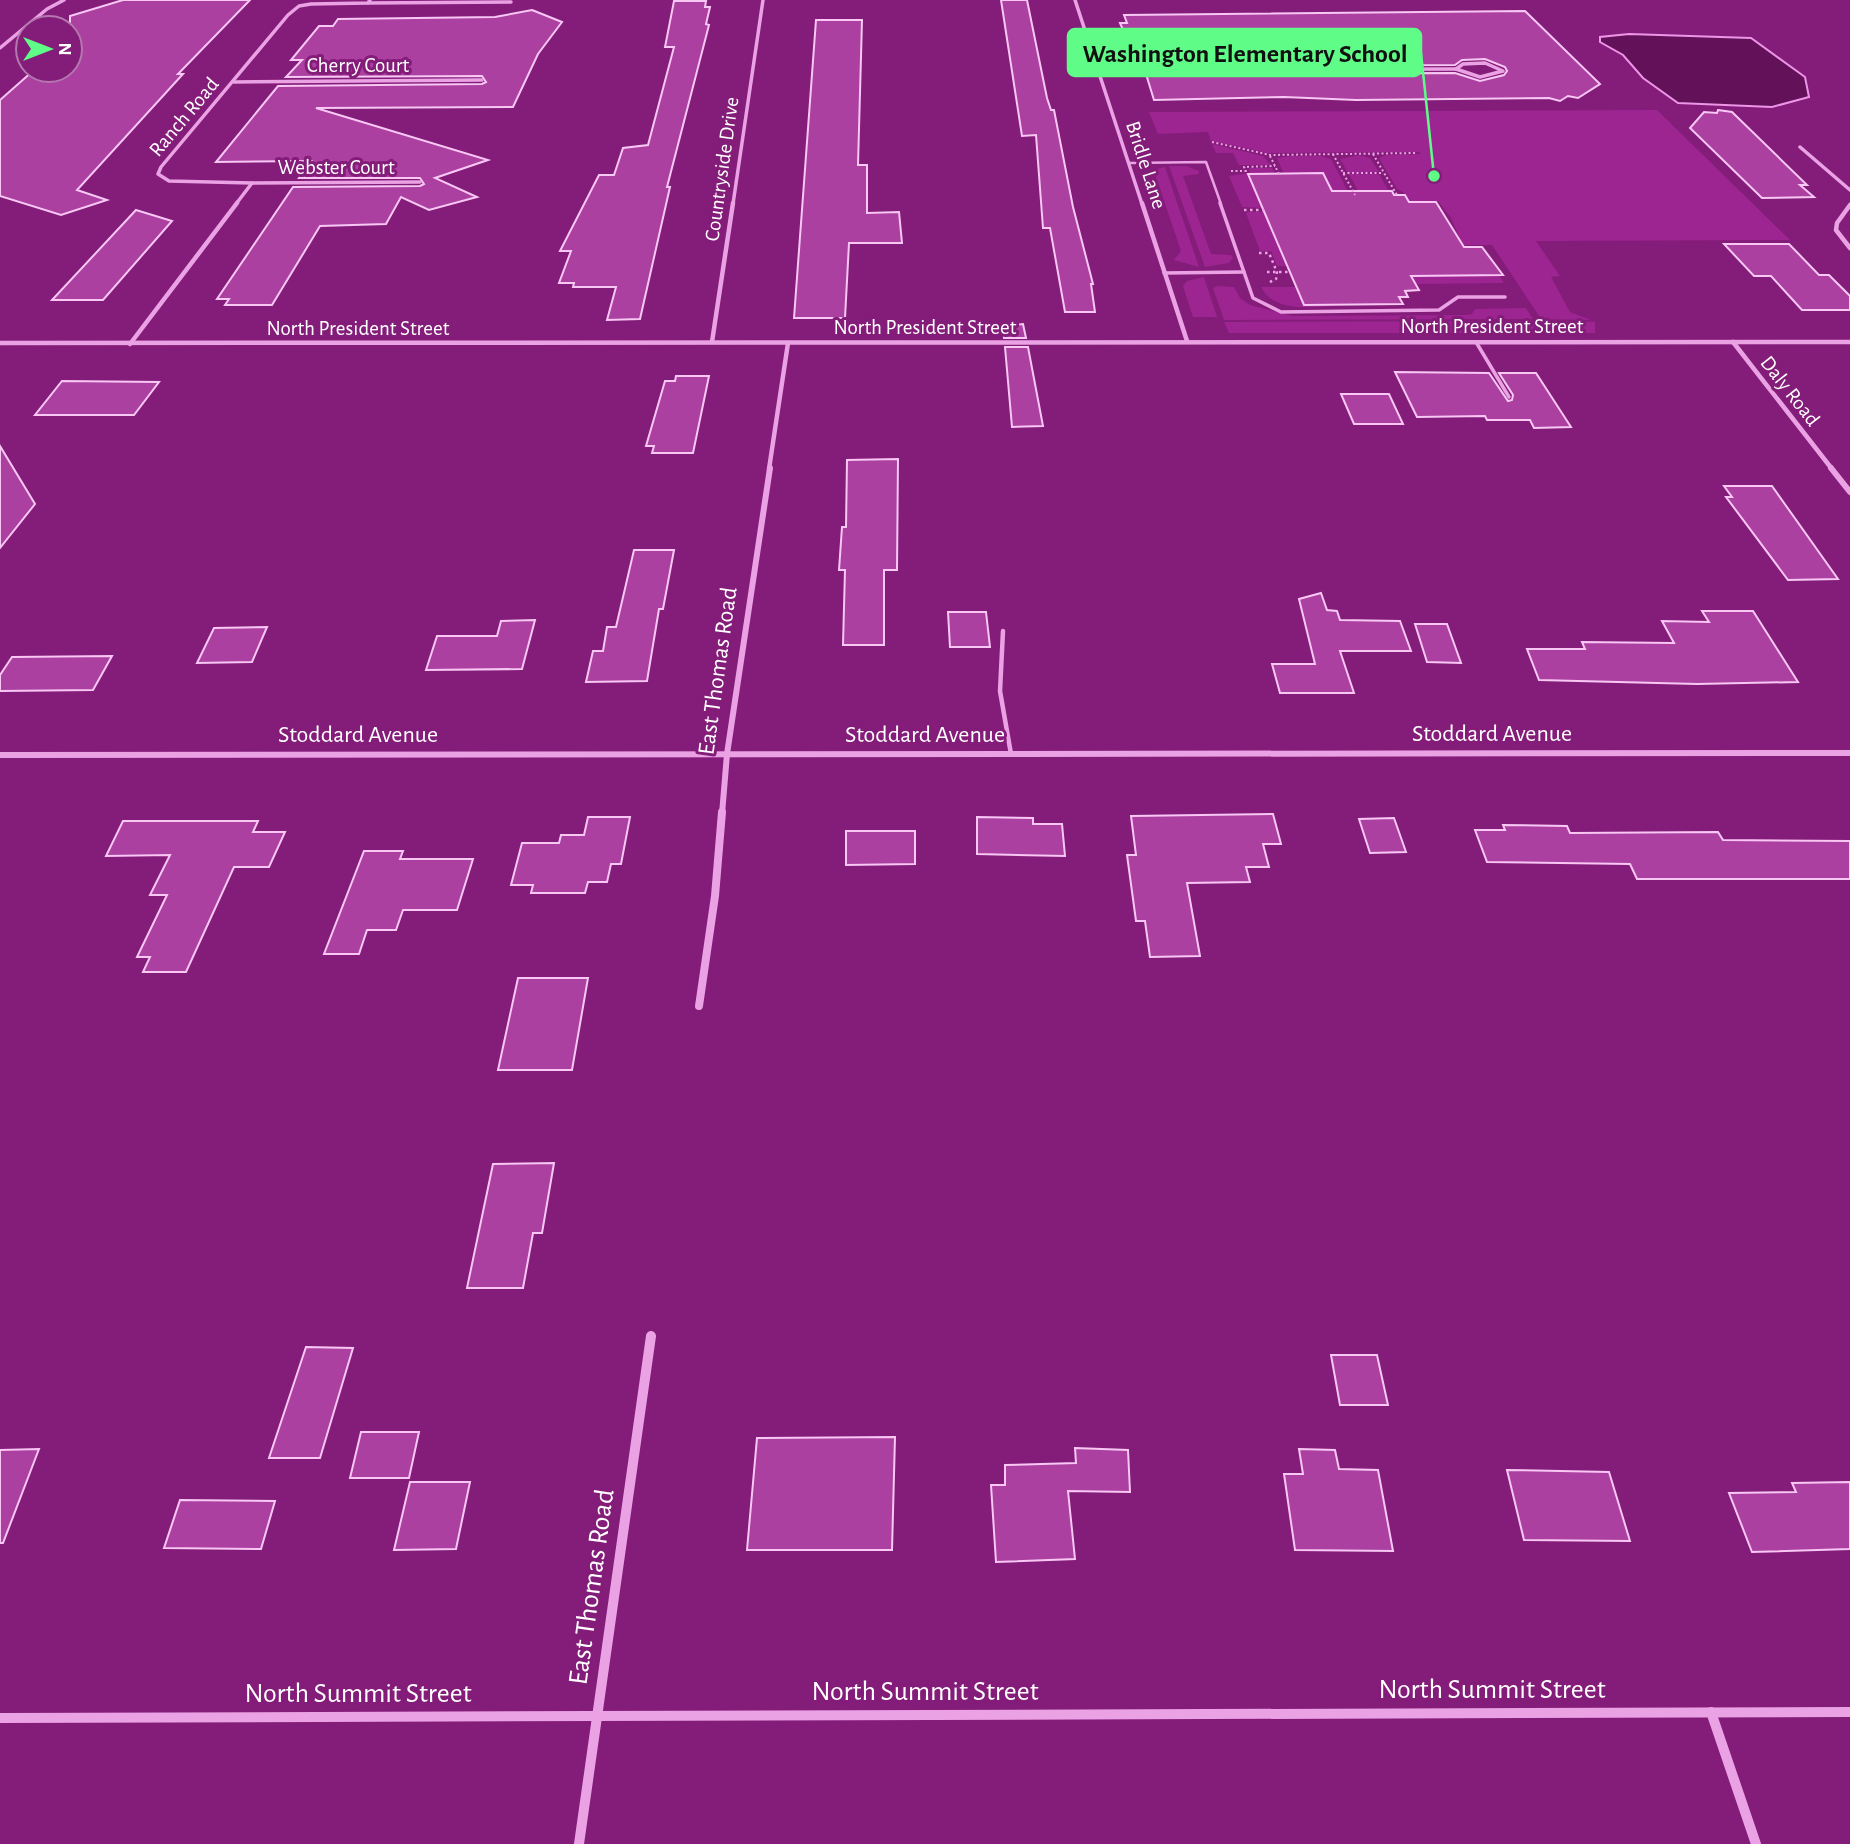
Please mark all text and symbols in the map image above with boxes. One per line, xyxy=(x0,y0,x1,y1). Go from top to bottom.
north arrow xyxy=(14,14,84,84)
callout: Washington Elementary School xyxy=(1068,29,1421,76)
text: Washington Elementary School xyxy=(1082,41,1408,67)
text: N xyxy=(55,42,74,56)
street label: Cherry Court xyxy=(307,55,410,76)
street label: Ranch Road xyxy=(145,73,223,160)
street label: Countryside Drive xyxy=(701,96,743,242)
street label: Bridle Lane xyxy=(1122,119,1170,211)
street label: Webster Court xyxy=(277,157,395,178)
street label: North President Street xyxy=(1401,316,1584,337)
street label: North President Street xyxy=(834,317,1017,338)
street label: North President Street xyxy=(267,318,450,339)
street label: Daly Road xyxy=(1756,352,1824,430)
street label: East Thomas Road xyxy=(694,586,742,756)
street label: Stoddard Avenue xyxy=(1412,722,1572,746)
street label: Stoddard Avenue xyxy=(278,723,438,747)
street label: Stoddard Avenue xyxy=(845,723,1005,747)
street label: East Thomas Road xyxy=(564,1487,620,1687)
street label: North Summit Street xyxy=(1378,1676,1606,1704)
street label: North Summit Street xyxy=(811,1678,1039,1706)
street label: North Summit Street xyxy=(244,1680,472,1708)

